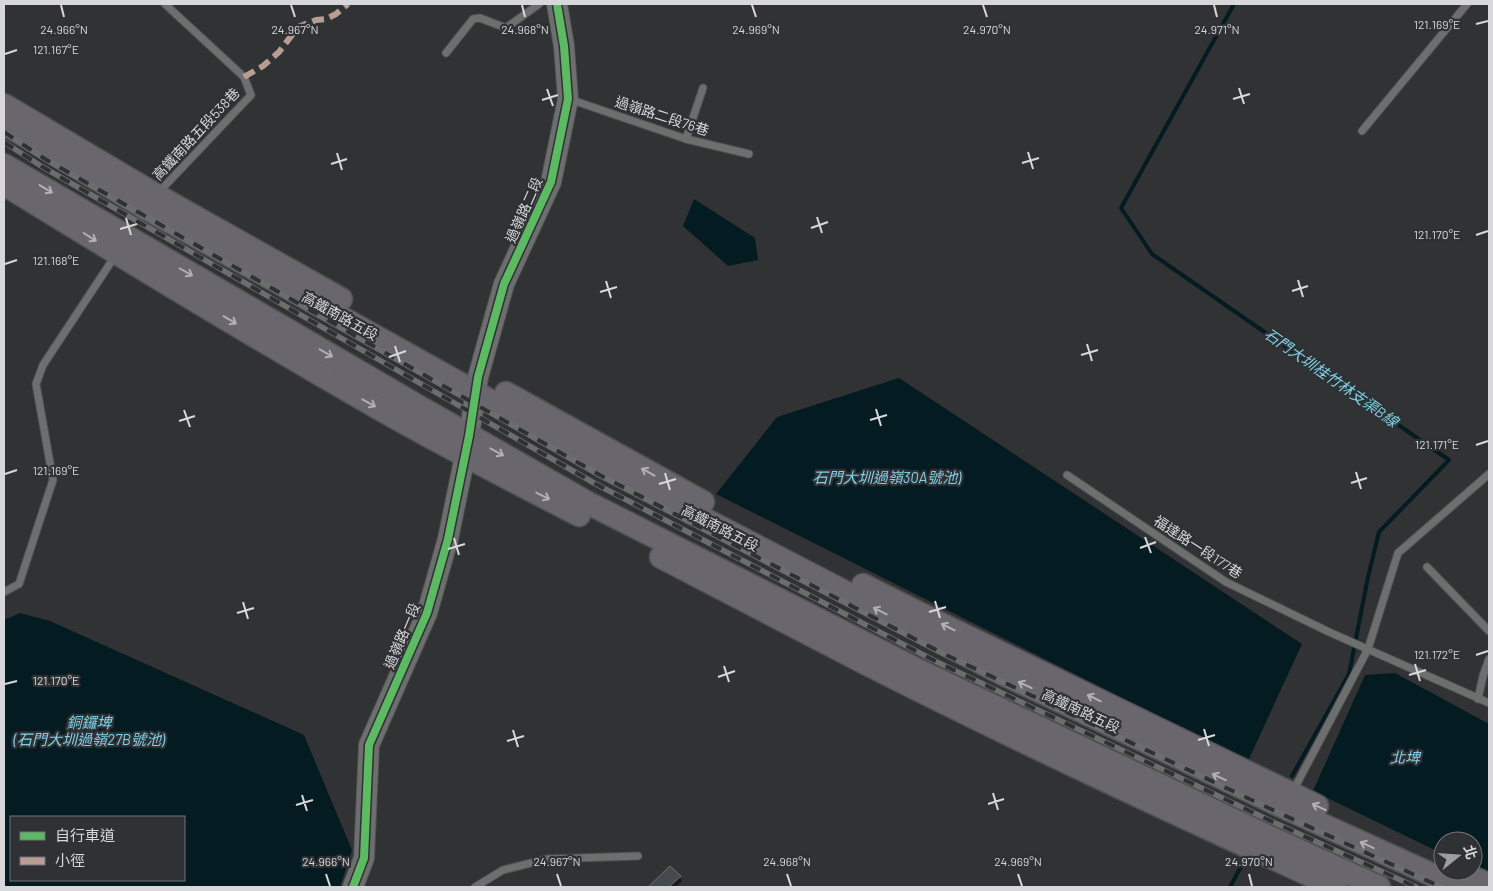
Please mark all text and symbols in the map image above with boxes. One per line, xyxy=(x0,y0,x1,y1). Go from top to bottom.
text: 121.169°E xyxy=(1414,17,1460,31)
text: 24.966°N xyxy=(40,22,88,36)
text: 24.967°N xyxy=(271,22,319,36)
text: 24.968°N xyxy=(501,22,549,36)
text: 24.969°N xyxy=(732,22,780,36)
text: 24.970°N xyxy=(963,22,1011,36)
text: 24.971°N xyxy=(1194,22,1240,36)
text: 121.167°E xyxy=(33,42,79,56)
street label: 高鐵南路五段538巷 xyxy=(149,84,243,183)
street label: 過嶺路二段76巷 xyxy=(613,92,711,139)
street label: 過嶺路二段 xyxy=(502,174,546,245)
one-way arrow xyxy=(38,185,52,195)
text: 121.170°E xyxy=(1414,227,1460,241)
one-way arrow xyxy=(83,232,97,242)
text: 121.168°E xyxy=(33,253,79,267)
one-way arrow xyxy=(178,267,192,277)
street label: 高鐵南路五段 xyxy=(299,288,381,343)
one-way arrow xyxy=(222,316,236,326)
water label: 石門大圳桂竹林支渠B線 xyxy=(1261,324,1404,431)
one-way arrow xyxy=(319,349,333,359)
one-way arrow xyxy=(362,398,377,408)
text: 121.171°E xyxy=(1415,437,1459,451)
one-way arrow xyxy=(490,447,505,457)
text: 121.169°E xyxy=(33,463,79,477)
one-way arrow xyxy=(642,466,656,476)
water label: 石門大圳過嶺30A號池) xyxy=(813,468,962,486)
one-way arrow xyxy=(536,491,551,501)
street label: 高鐵南路五段 xyxy=(679,501,762,554)
street label: 福達路一段177巷 xyxy=(1151,512,1246,582)
street label: 過嶺路一段 xyxy=(380,600,423,671)
one-way arrow xyxy=(873,606,888,616)
one-way arrow xyxy=(941,622,956,632)
text: 121.172°E xyxy=(1414,647,1460,661)
text: 121.170°E xyxy=(33,673,79,687)
one-way arrow xyxy=(1018,680,1033,689)
street label: 高鐵南路五段 xyxy=(1040,685,1123,736)
one-way arrow xyxy=(1087,693,1102,702)
water label: 銅鑼埤 (石門大圳過嶺27B號池) xyxy=(13,713,166,748)
water label: 北埤 xyxy=(1390,748,1422,766)
one-way arrow xyxy=(1212,772,1227,781)
one-way arrow xyxy=(1312,802,1327,811)
legend xyxy=(10,816,185,881)
text: 自行車道 xyxy=(55,826,115,844)
north arrow xyxy=(1433,831,1483,881)
one-way arrow xyxy=(1360,840,1375,850)
text: 北 xyxy=(1461,843,1481,861)
text: 小徑 xyxy=(55,851,85,869)
text: 24.966°N xyxy=(302,854,350,868)
text: 24.967°N xyxy=(533,854,581,868)
text: 24.968°N xyxy=(763,854,811,868)
text: 24.969°N xyxy=(994,854,1042,868)
text: 24.970°N xyxy=(1225,854,1273,868)

